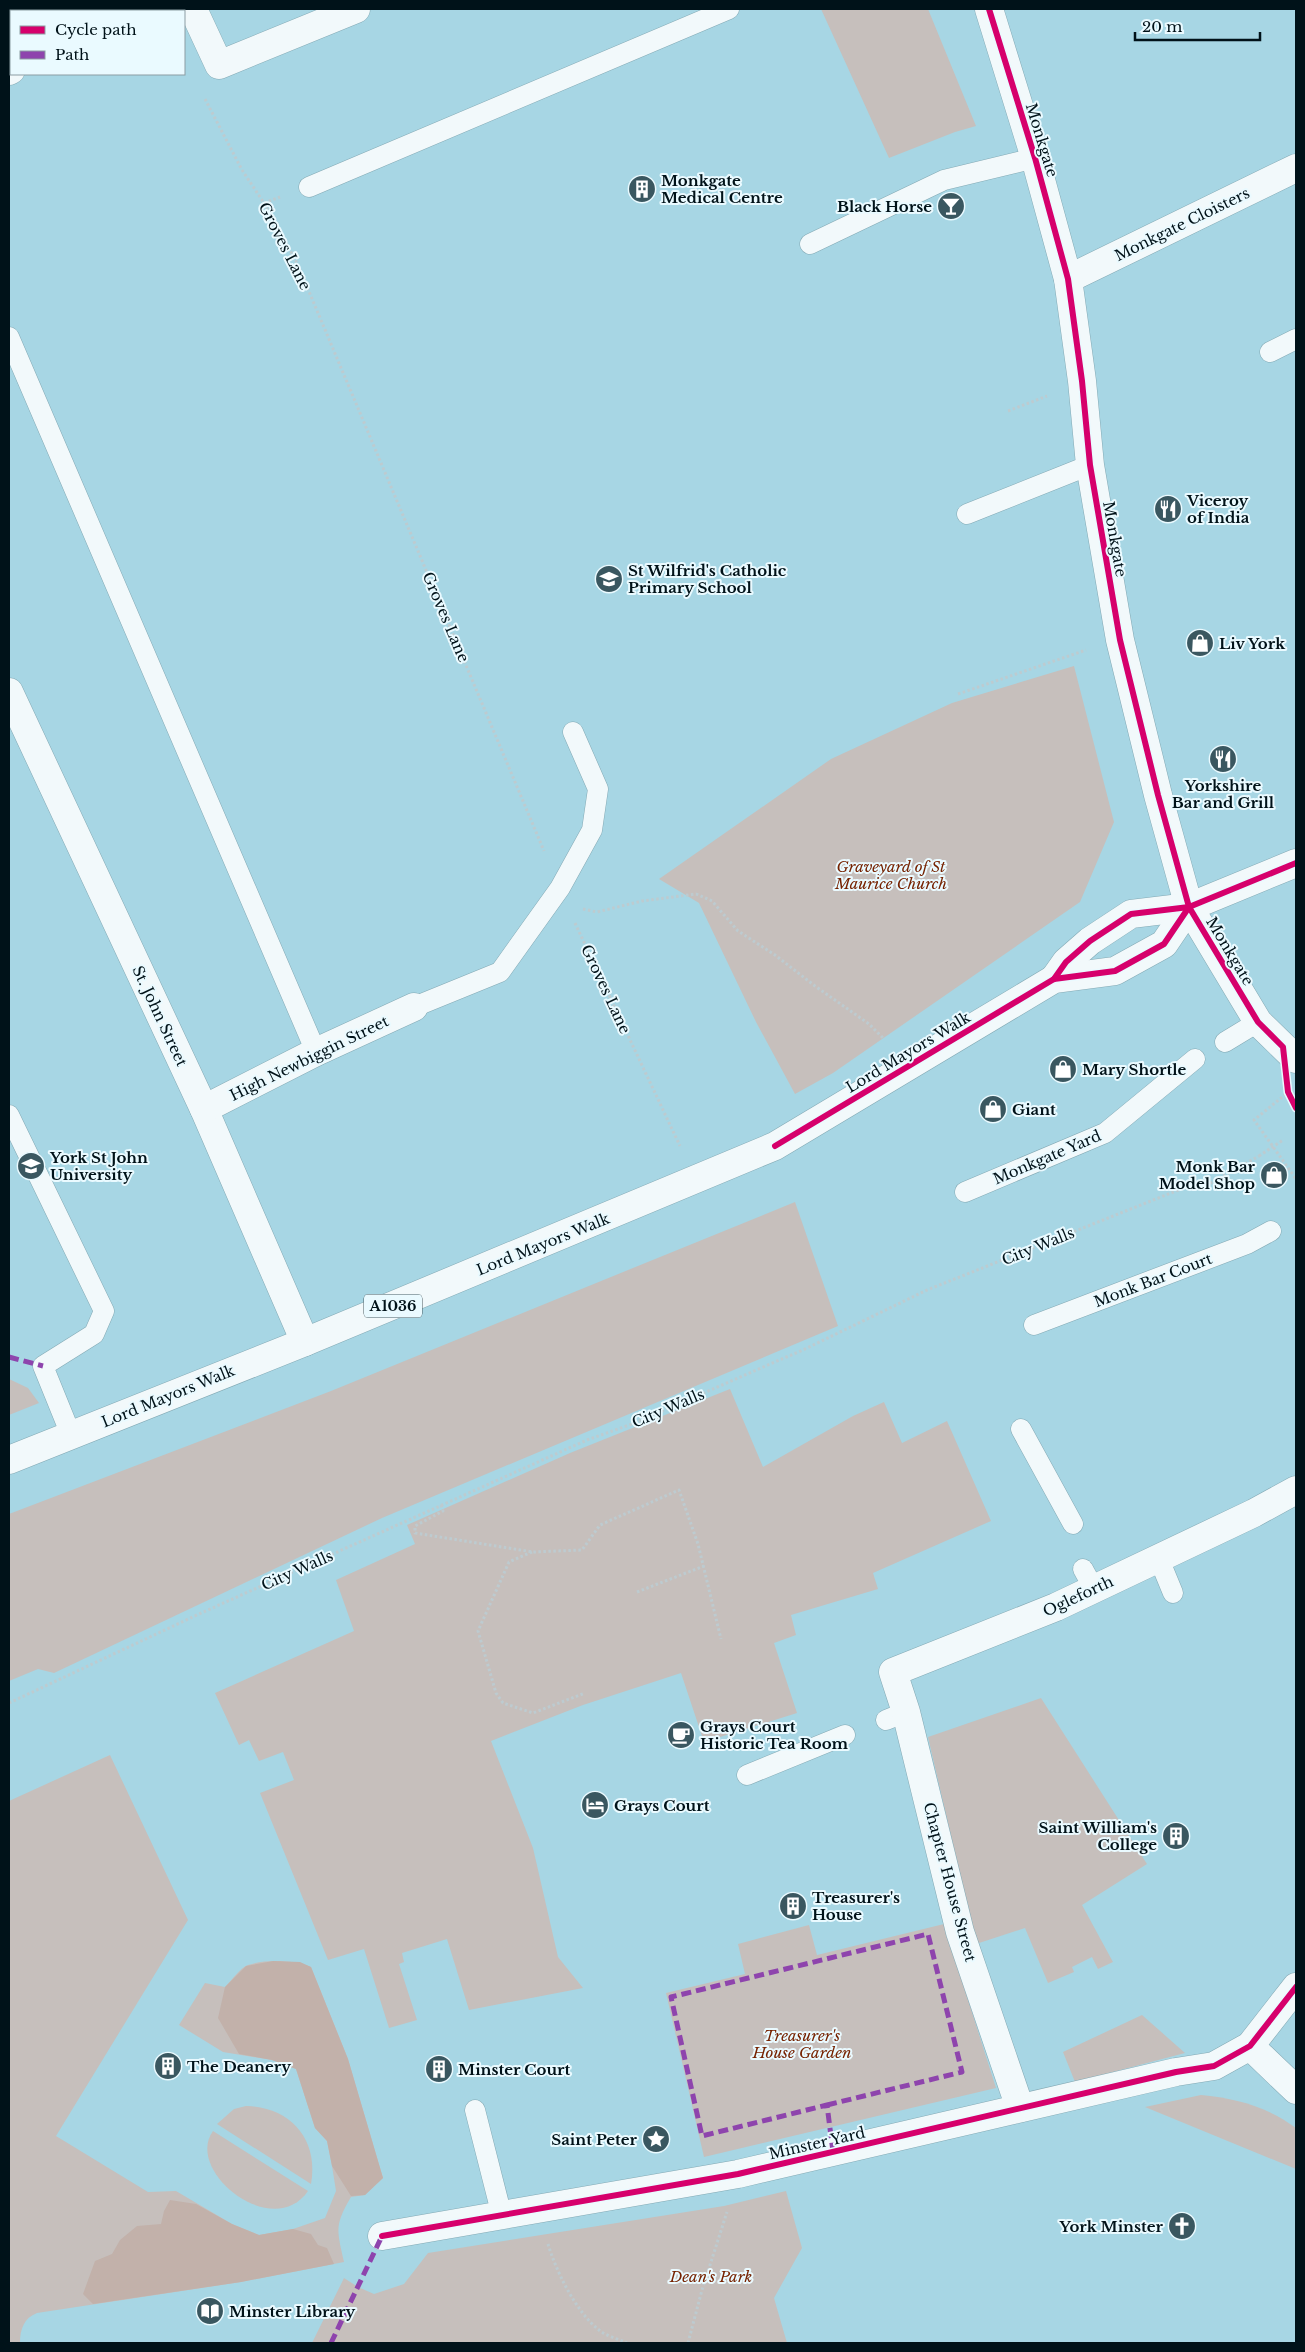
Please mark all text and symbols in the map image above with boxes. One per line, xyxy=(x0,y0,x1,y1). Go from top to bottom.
legend xyxy=(10,10,185,75)
scale bar xyxy=(1135,10,1260,42)
text: 20 m xyxy=(1142,17,1182,36)
text: Cycle path xyxy=(55,20,137,39)
text: Path xyxy=(55,45,89,64)
street label: Monkgate xyxy=(1022,100,1062,180)
place label: Monkgate Medical Centre xyxy=(661,171,783,207)
building icon: Monkgate Medical Centre xyxy=(627,174,657,204)
street label: Monkgate Cloisters xyxy=(1111,183,1253,265)
bar icon: Black Horse xyxy=(936,191,966,221)
place label: Black Horse xyxy=(837,197,932,216)
street label: Groves Lane xyxy=(255,199,315,293)
place label: Viceroy of India xyxy=(1186,491,1250,527)
restaurant icon: Viceroy of India xyxy=(1153,494,1183,524)
street label: Monkgate xyxy=(1099,500,1131,578)
place label: St Wilfrid's Catholic Primary School xyxy=(628,561,787,597)
school or university icon: St Wilfrid's Catholic Primary School xyxy=(594,564,624,594)
street label: Groves Lane xyxy=(418,569,474,665)
shop icon: Liv York xyxy=(1185,628,1215,658)
place label: Liv York xyxy=(1219,634,1286,653)
restaurant icon: Yorkshire Bar and Grill xyxy=(1208,744,1238,774)
place label: Yorkshire Bar and Grill xyxy=(1172,776,1275,812)
park label: Graveyard of St Maurice Church xyxy=(834,857,947,893)
street label: Monkgate xyxy=(1202,913,1258,989)
street label: Groves Lane xyxy=(577,941,635,1037)
street label: St. John Street xyxy=(128,963,192,1070)
street label: Lord Mayors Walk xyxy=(842,1007,974,1097)
street label: High Newbiggin Street xyxy=(226,1011,392,1105)
shop icon: Mary Shortle xyxy=(1048,1054,1078,1084)
place label: Mary Shortle xyxy=(1082,1060,1187,1079)
shop icon: Giant xyxy=(978,1094,1008,1124)
place label: Giant xyxy=(1012,1100,1056,1119)
street label: Monkgate Yard xyxy=(990,1126,1104,1188)
place label: York St John University xyxy=(49,1148,148,1184)
school or university icon: York St John University xyxy=(16,1151,46,1181)
place label: Monk Bar Model Shop xyxy=(1159,1157,1256,1193)
shop icon: Monk Bar Model Shop xyxy=(1259,1160,1289,1190)
street label: Lord Mayors Walk xyxy=(474,1208,613,1279)
street label: City Walls xyxy=(999,1223,1077,1269)
street label: Monk Bar Court xyxy=(1091,1249,1215,1311)
road number: A1036 xyxy=(364,1294,422,1318)
street label: Lord Mayors Walk xyxy=(99,1360,238,1431)
street label: City Walls xyxy=(629,1384,707,1432)
street label: City Walls xyxy=(258,1546,336,1594)
street label: Ogleforth xyxy=(1040,1571,1116,1621)
place label: Grays Court Historic Tea Room xyxy=(700,1717,849,1753)
cafe icon: Grays Court Historic Tea Room xyxy=(666,1720,696,1750)
hotel icon: Grays Court xyxy=(580,1790,610,1820)
place label: Grays Court xyxy=(614,1796,710,1815)
street label: Chapter House Street xyxy=(920,1800,981,1964)
place label: Saint William's College xyxy=(1038,1818,1157,1854)
building icon: Saint William's College xyxy=(1161,1821,1191,1851)
place label: Treasurer's House xyxy=(812,1888,900,1924)
building icon: Treasurer's House xyxy=(778,1891,808,1921)
park label: Treasurer's House Garden xyxy=(751,2026,852,2062)
building icon: The Deanery xyxy=(153,2051,183,2081)
building icon: Minster Court xyxy=(424,2054,454,2084)
place label: The Deanery xyxy=(187,2057,291,2076)
place label: Minster Court xyxy=(458,2060,571,2079)
street label: Minster Yard xyxy=(767,2123,867,2163)
place icon: Saint Peter xyxy=(641,2124,671,2154)
place label: Saint Peter xyxy=(551,2130,638,2149)
church icon: York Minster xyxy=(1167,2211,1197,2241)
place label: York Minster xyxy=(1058,2217,1164,2236)
park label: Dean's Park xyxy=(669,2267,752,2286)
library icon: Minster Library xyxy=(195,2296,225,2326)
place label: Minster Library xyxy=(229,2302,356,2321)

